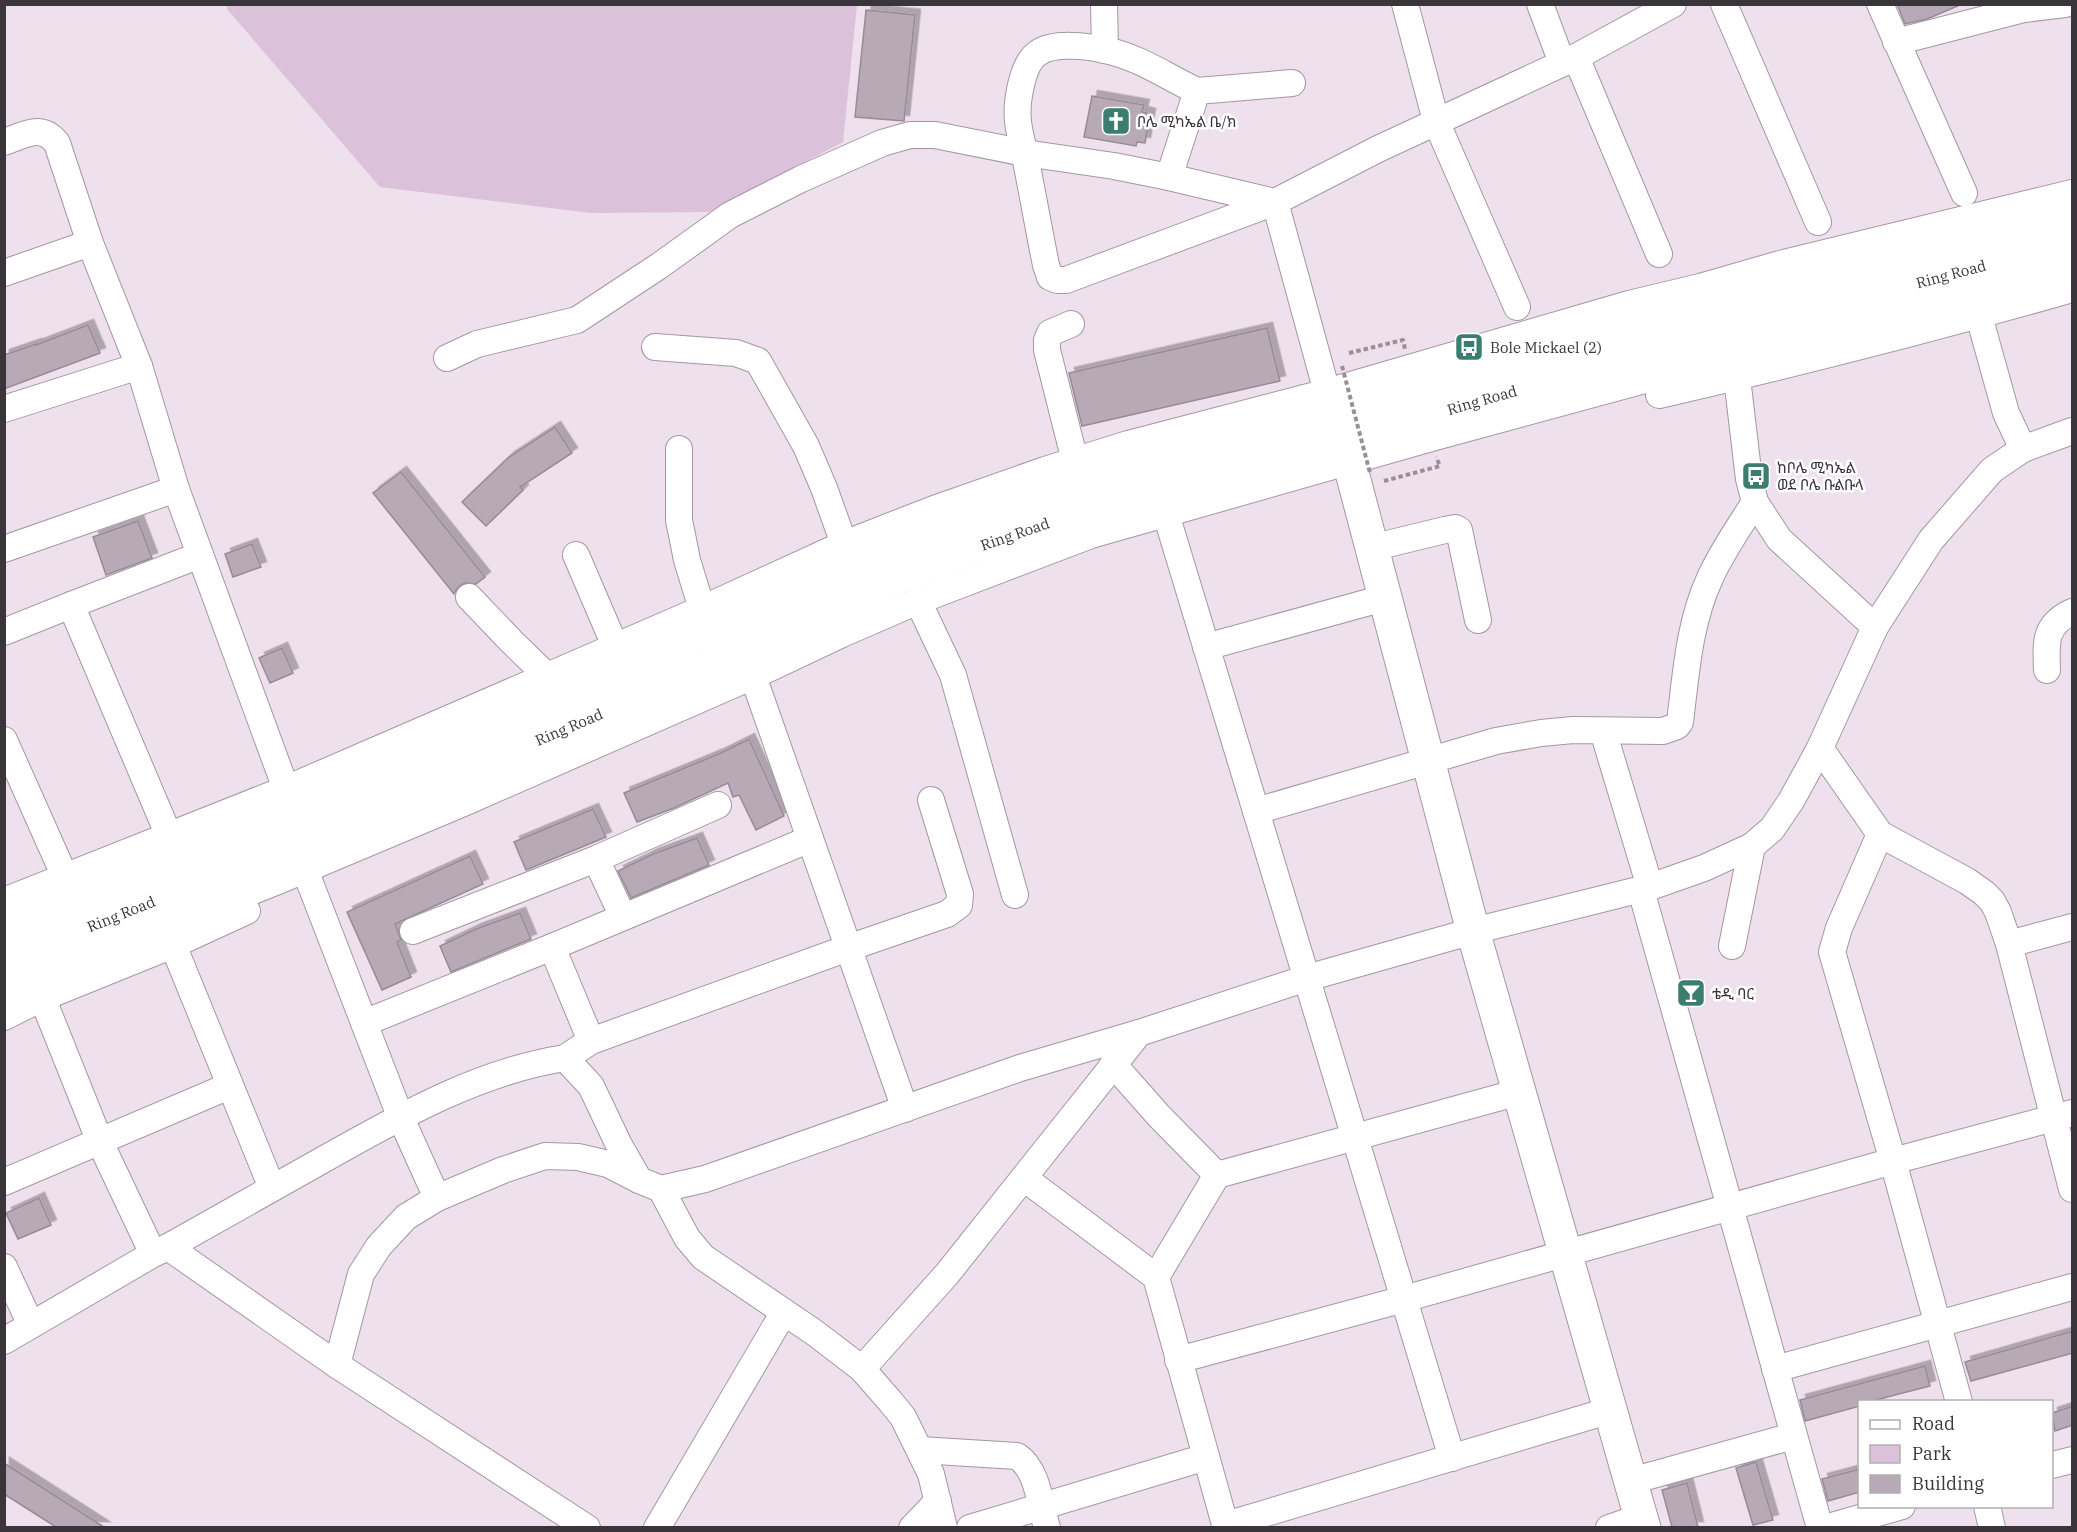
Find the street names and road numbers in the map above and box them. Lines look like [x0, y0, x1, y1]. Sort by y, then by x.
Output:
street label: Ring Road [1914, 256, 1988, 292]
street label: Ring Road [1445, 381, 1519, 419]
street label: Ring Road [978, 513, 1052, 555]
street label: Ring Road [532, 704, 606, 750]
street label: Ring Road [84, 892, 158, 936]

